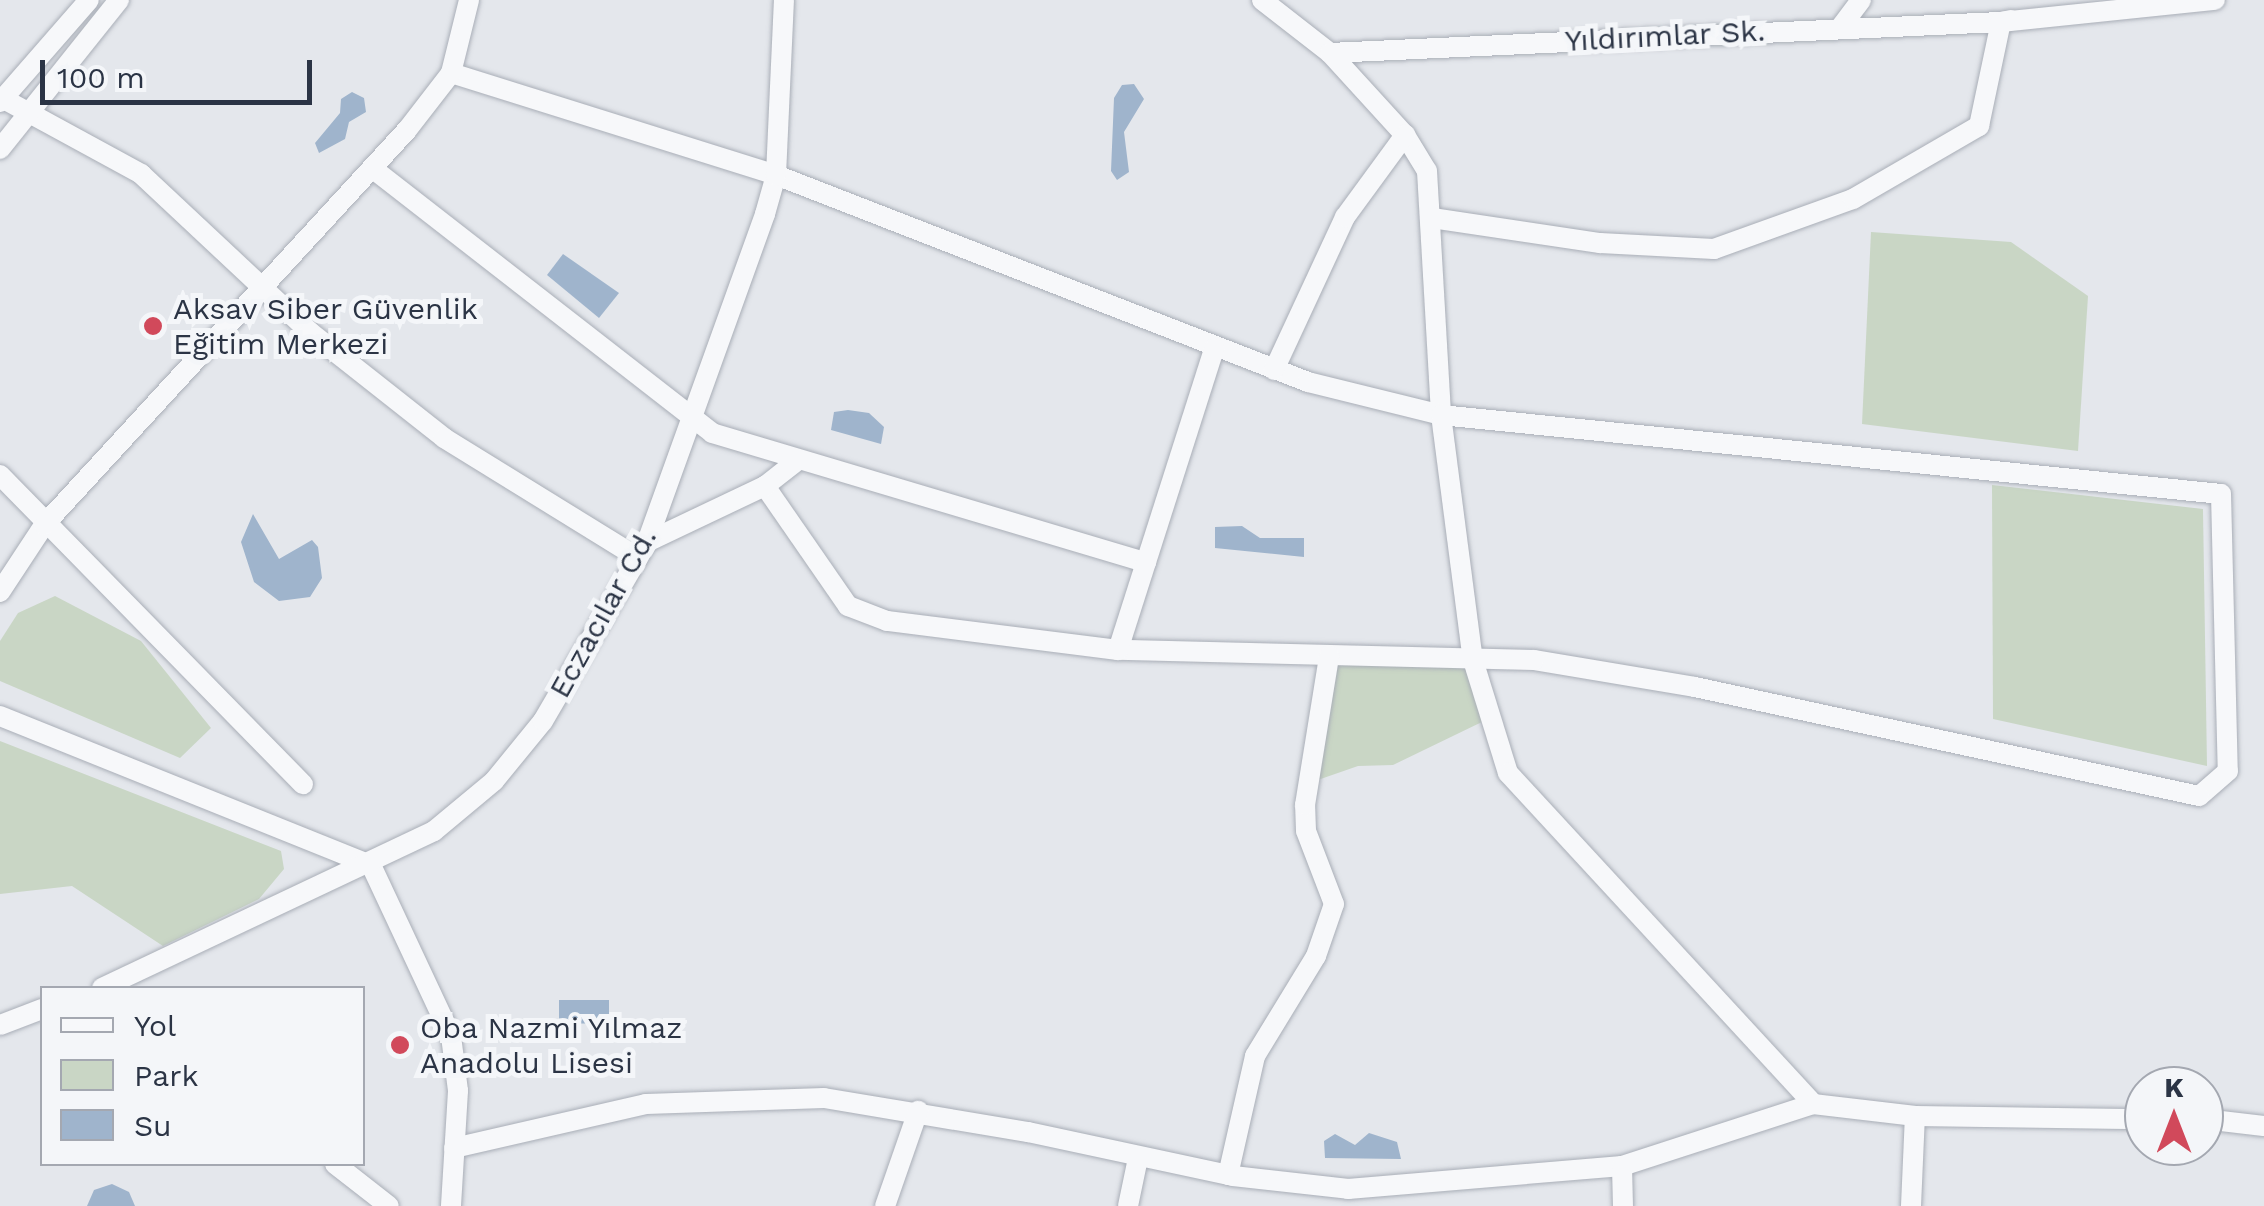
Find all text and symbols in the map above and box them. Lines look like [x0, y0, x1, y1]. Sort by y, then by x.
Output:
street label: Yıldırımlar Sk. [1564, 13, 1766, 59]
scale bar [45, 40, 318, 102]
text: 100 m [57, 60, 145, 95]
place label: Aksav Siber Güvenlik Eğitim Merkezi [173, 291, 479, 362]
marker: Aksav Siber Güvenlik Eğitim Merkezi [142, 315, 164, 337]
street label: Eczacılar Cd. [541, 522, 665, 704]
legend [40, 986, 365, 1166]
text: Yol [134, 1008, 176, 1043]
place label: Oba Nazmi Yılmaz Anadolu Lisesi [420, 1010, 684, 1080]
marker: Oba Nazmi Yılmaz Anadolu Lisesi [389, 1034, 411, 1056]
text: Park [134, 1058, 199, 1093]
north arrow [2124, 1066, 2224, 1166]
text: K [2164, 1071, 2184, 1104]
text: Su [134, 1108, 172, 1143]

